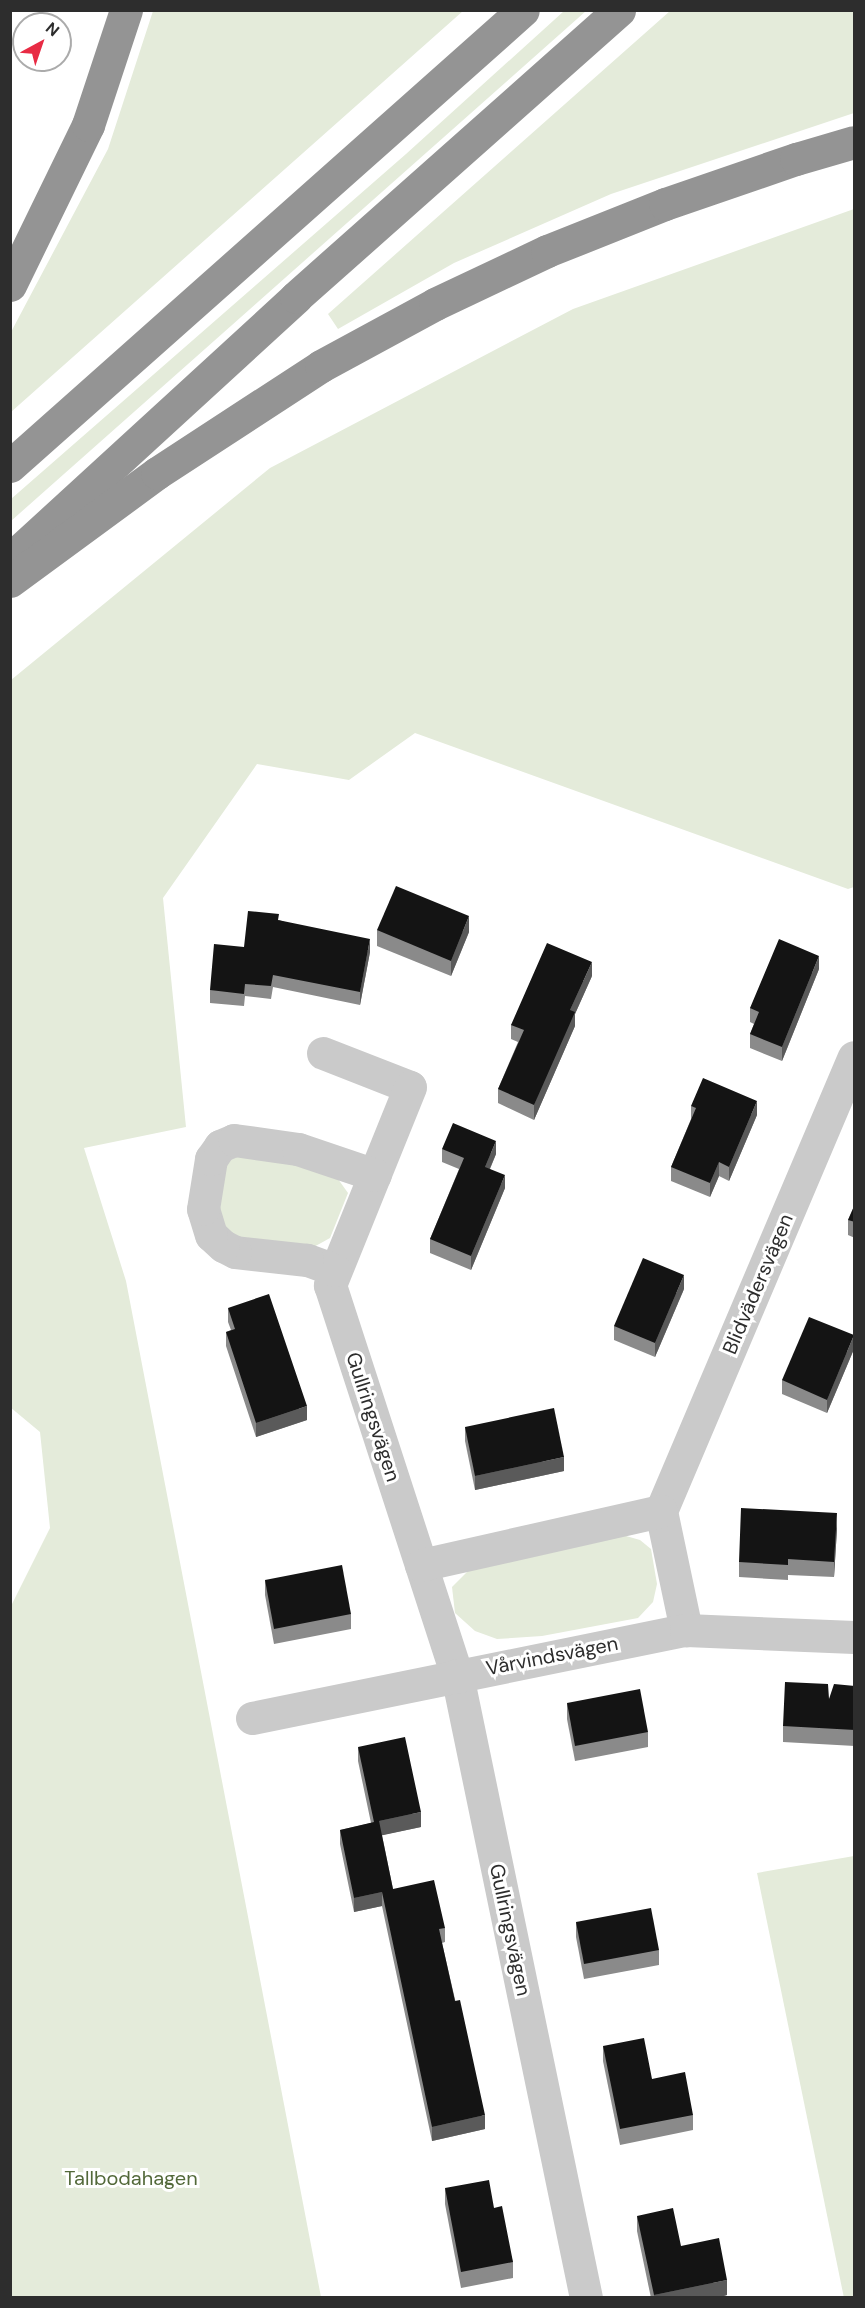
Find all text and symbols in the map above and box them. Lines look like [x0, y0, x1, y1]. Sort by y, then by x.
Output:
north arrow [12, 12, 72, 72]
text: N [41, 18, 64, 41]
street label: Blidvädersvägen [718, 1210, 798, 1358]
street label: Gullringsvägen [341, 1349, 405, 1485]
street label: Vårvindsvägen [484, 1631, 620, 1681]
street label: Gullringsvägen [484, 1862, 536, 1998]
park label: Tallbodahagen [64, 2166, 198, 2190]

